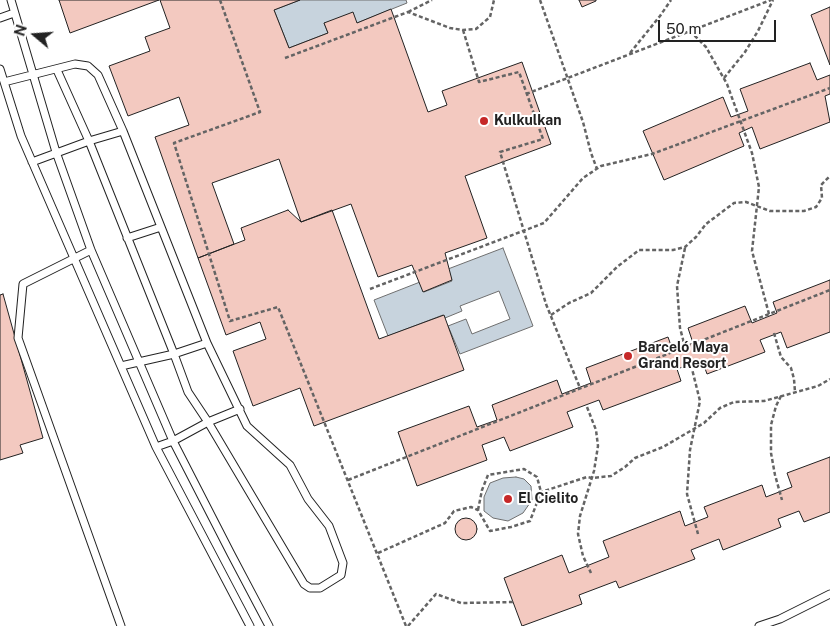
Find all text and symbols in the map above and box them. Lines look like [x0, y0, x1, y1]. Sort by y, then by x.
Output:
north arrow [10, 10, 60, 60]
scale bar [660, 10, 778, 42]
text: 50 m [666, 20, 701, 37]
text: N [11, 23, 30, 38]
place label: Kulkulkan [494, 113, 561, 129]
marker: Kulkulkan [478, 115, 490, 127]
place label: Barceló Maya Grand Resort [638, 340, 728, 372]
marker: Barceló Maya Grand Resort [622, 350, 634, 362]
place label: El Cielito [518, 491, 578, 507]
marker: El Cielito [502, 493, 514, 505]

